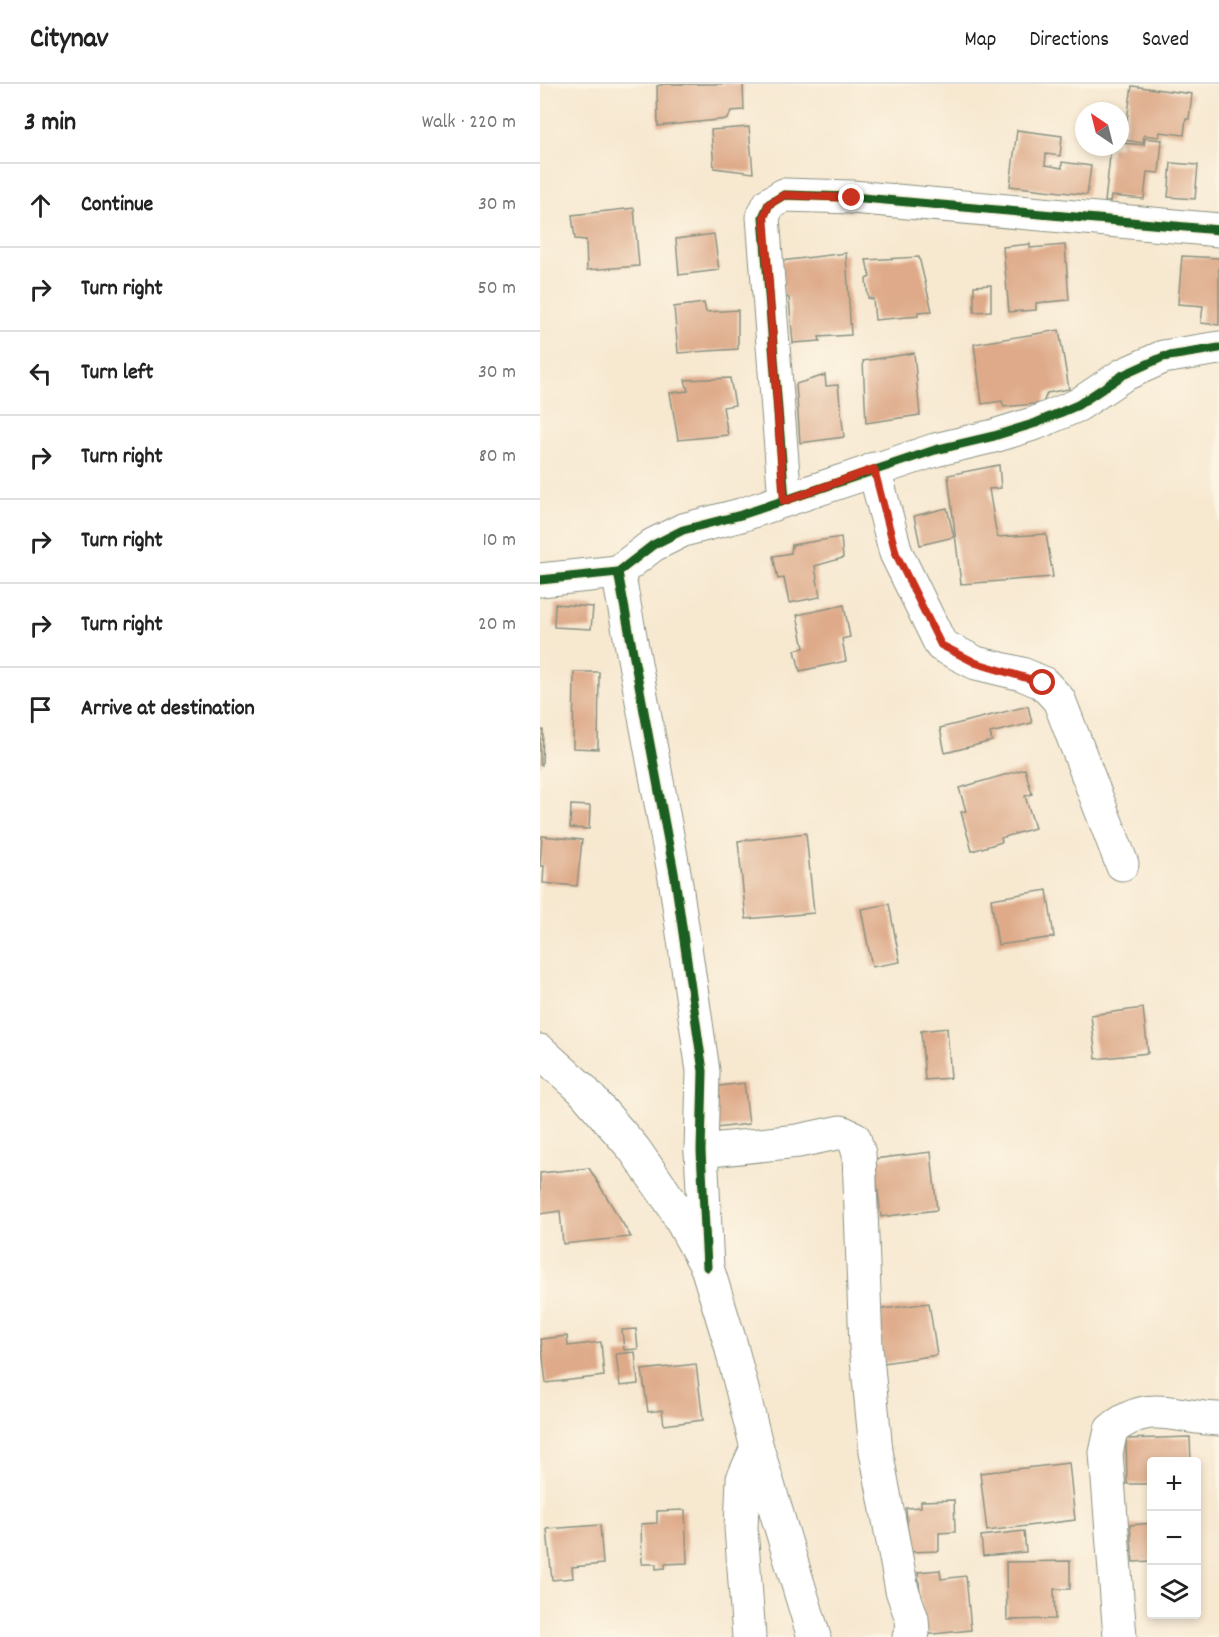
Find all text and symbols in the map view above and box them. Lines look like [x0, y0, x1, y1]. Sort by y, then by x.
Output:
text: Citynav [30, 21, 108, 61]
text: Map [965, 26, 996, 56]
text: Directions [1029, 26, 1109, 56]
text: Saved [1142, 26, 1189, 56]
north arrow [1075, 102, 1129, 156]
text: 3 min [24, 105, 76, 142]
text: Walk · 220 m [422, 109, 516, 137]
route end [838, 184, 864, 210]
icon: ahead [24, 189, 57, 222]
text: Continue [81, 190, 153, 221]
text: 30 m [478, 191, 516, 219]
icon: right [24, 273, 57, 306]
text: Turn right [81, 274, 163, 305]
text: 50 m [478, 275, 516, 303]
icon: left [24, 357, 57, 390]
text: Turn left [81, 358, 153, 389]
text: 30 m [478, 359, 516, 387]
icon: right [24, 441, 57, 474]
text: Turn right [81, 442, 163, 473]
text: 80 m [479, 443, 516, 471]
icon: right [24, 525, 57, 558]
text: Turn right [81, 526, 163, 557]
text: 10 m [482, 527, 516, 555]
icon: right [24, 609, 57, 642]
text: Turn right [81, 610, 163, 641]
text: 20 m [478, 611, 516, 639]
route start [1029, 669, 1055, 695]
icon: arrive [24, 693, 57, 726]
text: Arrive at destination [81, 694, 255, 725]
map controls [1147, 1457, 1201, 1619]
button: + [1147, 1457, 1201, 1511]
button: − [1147, 1511, 1201, 1565]
button: layers [1147, 1565, 1201, 1619]

